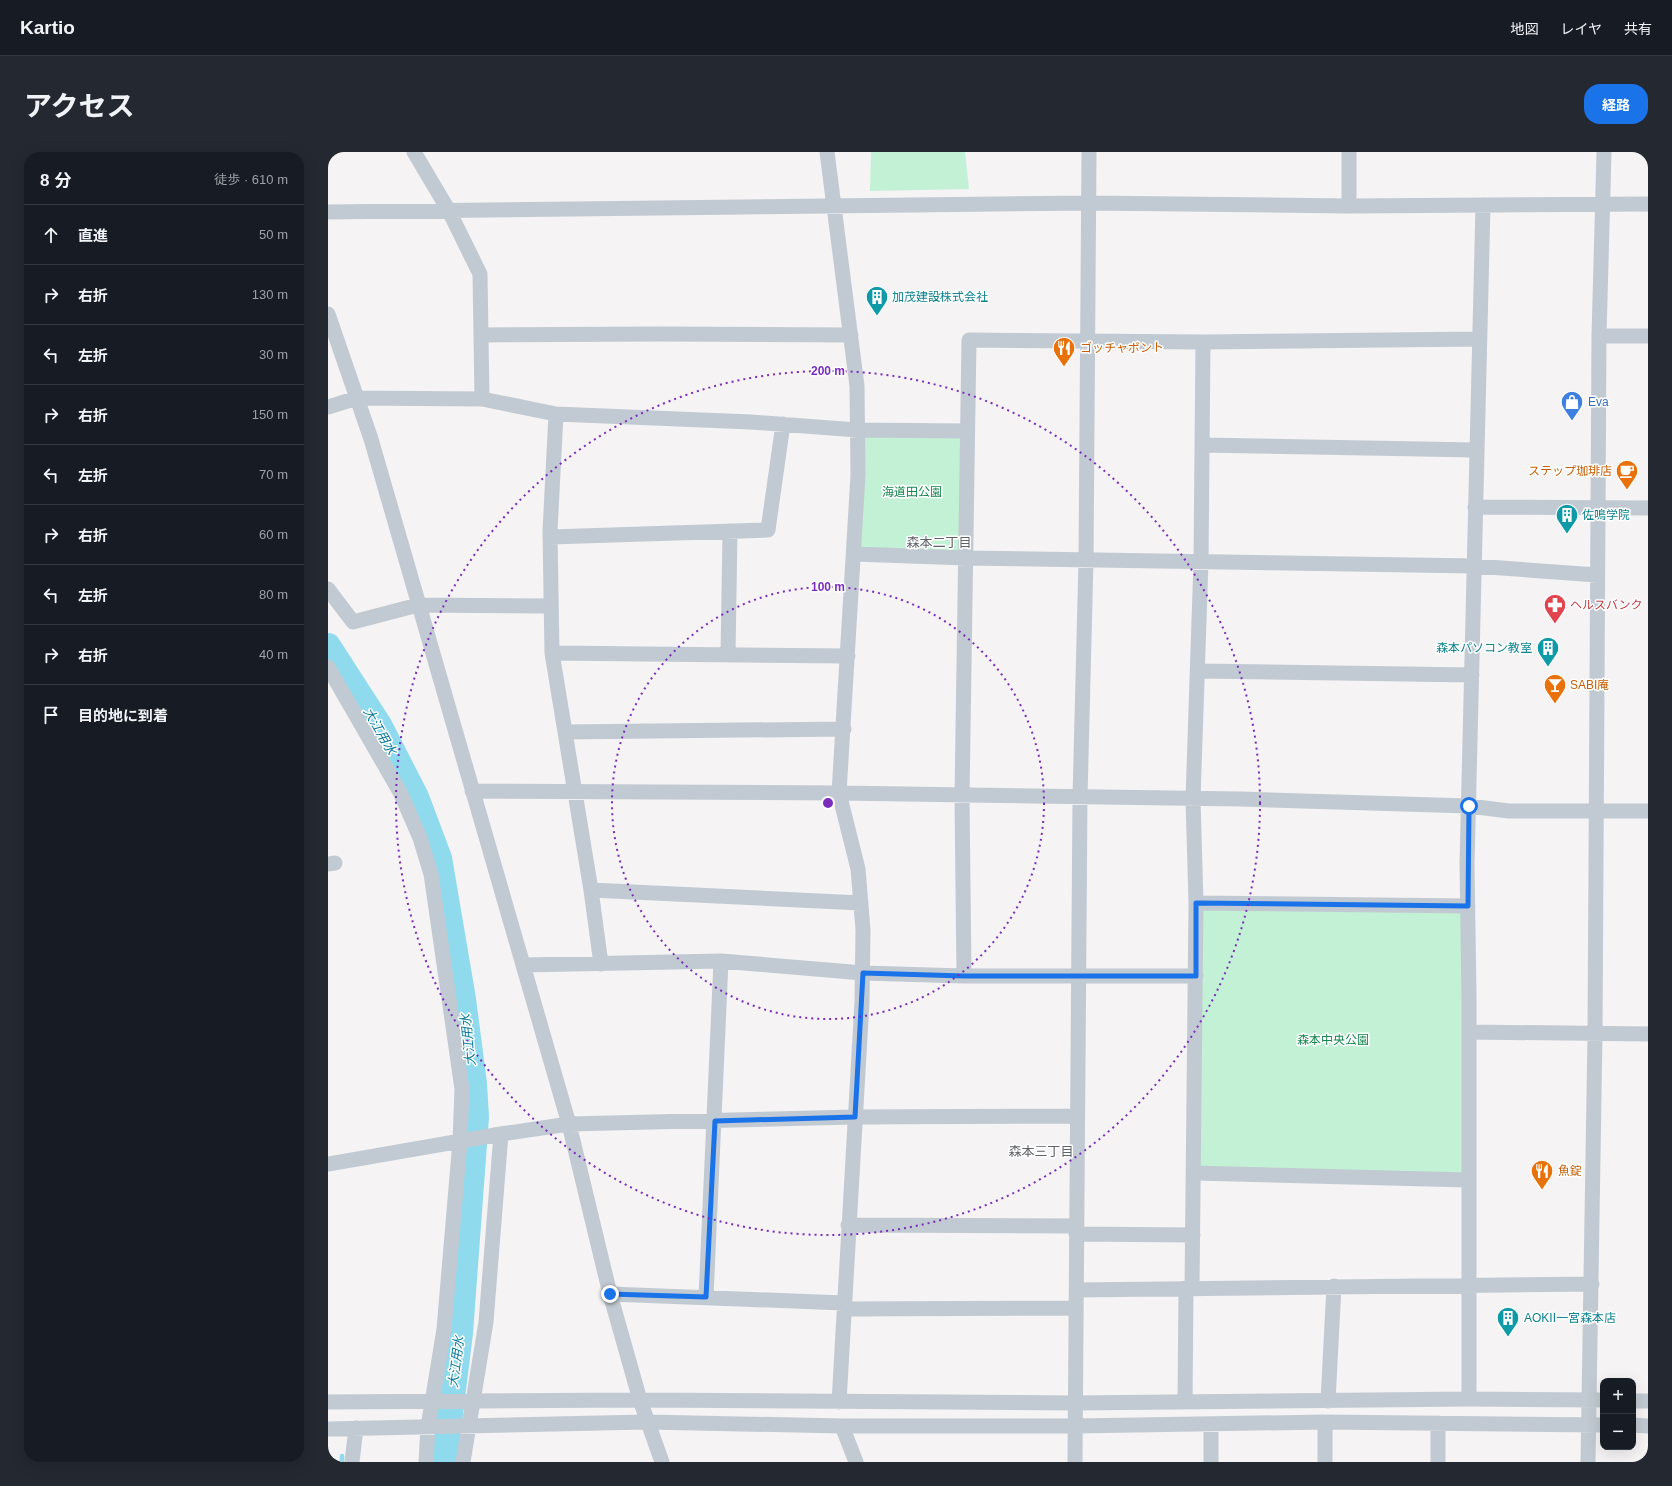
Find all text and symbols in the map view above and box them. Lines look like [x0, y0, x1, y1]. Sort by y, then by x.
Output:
text: Kartio [20, 17, 75, 38]
text: 地図 [1510, 21, 1538, 37]
text: レイヤ [1560, 21, 1602, 37]
text: 共有 [1624, 21, 1652, 37]
button: 経路 [1584, 84, 1648, 124]
text: アクセス [24, 91, 135, 122]
text: 8 分 [40, 171, 71, 190]
text: 徒歩 · 610 m [214, 172, 288, 187]
icon: ahead [40, 224, 62, 246]
text: 直進 [78, 227, 108, 244]
text: 50 m [259, 227, 288, 242]
icon: right [40, 284, 62, 306]
building icon: 加茂建設株式会社 [864, 284, 890, 317]
text: 右折 [78, 287, 108, 304]
text: 130 m [252, 287, 288, 302]
place label: 加茂建設株式会社 [892, 290, 988, 304]
restaurant icon: ゴッチャポント [1051, 335, 1077, 368]
place label: ゴッチャポント [1080, 341, 1164, 355]
icon: left [40, 344, 62, 366]
text: 左折 [78, 347, 108, 364]
text: 30 m [259, 347, 288, 362]
text: 200 m [811, 364, 845, 378]
shop icon: Eva [1559, 389, 1585, 422]
place label: Eva [1588, 395, 1609, 409]
icon: right [40, 404, 62, 426]
text: 右折 [78, 407, 108, 424]
text: 150 m [252, 407, 288, 422]
cafe icon: ステップ珈琲店 [1614, 458, 1640, 491]
icon: left [40, 464, 62, 486]
place label: ステップ珈琲店 [1528, 464, 1612, 478]
text: 左折 [78, 467, 108, 484]
text: 70 m [259, 467, 288, 482]
park label: 海道田公園 [882, 485, 942, 499]
building icon: 佐鳴学院 [1554, 502, 1580, 535]
place label: 佐鳴学院 [1582, 508, 1630, 522]
icon: right [40, 524, 62, 546]
text: 右折 [78, 527, 108, 544]
text: 60 m [259, 527, 288, 542]
district label: 森本二丁目 [906, 535, 972, 550]
text: 100 m [811, 580, 845, 594]
icon: left [40, 584, 62, 606]
text: 左折 [78, 587, 108, 604]
text: 80 m [259, 587, 288, 602]
pharmacy icon: ヘルスバンク [1542, 592, 1568, 625]
place label: ヘルスバンク [1570, 598, 1643, 612]
building icon: 森本パソコン教室 [1535, 635, 1561, 668]
place label: 森本パソコン教室 [1436, 641, 1532, 655]
icon: right [40, 644, 62, 666]
text: 右折 [78, 647, 108, 664]
text: 40 m [259, 647, 288, 662]
bar icon: SABI庵 [1542, 672, 1568, 705]
place label: SABI庵 [1570, 678, 1609, 692]
icon: arrive [40, 704, 62, 726]
water label: 大江用水 [361, 705, 400, 759]
text: 目的地に到着 [78, 707, 168, 724]
centre of rings [821, 796, 835, 810]
route start [1460, 797, 1478, 815]
water label: 大江用水 [458, 1011, 478, 1067]
park label: 森本中央公園 [1297, 1033, 1369, 1047]
district label: 森本三丁目 [1008, 1144, 1074, 1159]
restaurant icon: 魚錠 [1529, 1158, 1555, 1191]
place label: 魚錠 [1558, 1164, 1582, 1178]
route end [601, 1285, 619, 1303]
building icon: AOKII一宮森本店 [1495, 1305, 1521, 1338]
place label: AOKII一宮森本店 [1524, 1311, 1616, 1325]
water label: 大江用水 [445, 1333, 467, 1389]
map controls [1600, 1378, 1636, 1450]
button: + [1600, 1378, 1636, 1414]
button: − [1600, 1414, 1636, 1450]

